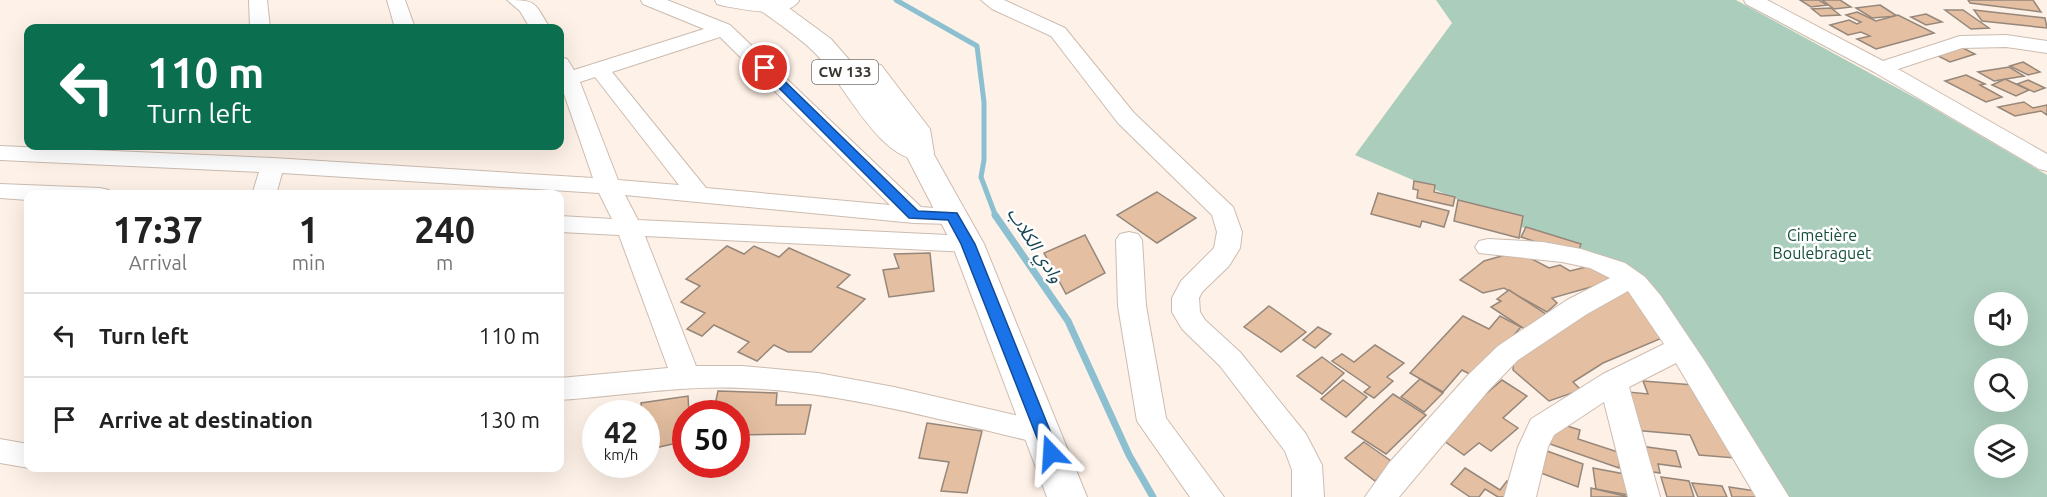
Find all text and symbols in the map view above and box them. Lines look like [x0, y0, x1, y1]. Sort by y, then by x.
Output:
pin [739, 42, 790, 93]
icon: left [48, 48, 126, 126]
text: 110 m [147, 49, 264, 96]
icon: arrive [748, 51, 781, 84]
road number: CW 133 [812, 60, 878, 84]
text: Turn left [147, 98, 251, 128]
water label: وادي الكلاب [1000, 203, 1068, 289]
text: 17:37 [113, 209, 203, 250]
text: 1 [298, 209, 319, 250]
text: 240 [414, 209, 475, 250]
park label: Cimetière Boulebraguet [1773, 226, 1872, 262]
text: Arrival [129, 251, 187, 274]
text: min [292, 251, 325, 274]
text: m [436, 251, 453, 274]
map controls [1974, 292, 2028, 478]
button: sound [1974, 292, 2028, 346]
icon: left [48, 319, 81, 352]
text: Turn left [99, 323, 189, 348]
text: 110 m [479, 323, 540, 348]
button: search [1974, 358, 2028, 412]
speed limit sign: 50 [672, 400, 750, 478]
icon: arrive [48, 403, 81, 436]
text: Arrive at destination [99, 407, 313, 432]
text: 130 m [479, 407, 540, 432]
text: 42 [604, 415, 638, 449]
position arrow [1019, 421, 1083, 485]
button: layers [1974, 424, 2028, 478]
text: km/h [604, 446, 638, 463]

